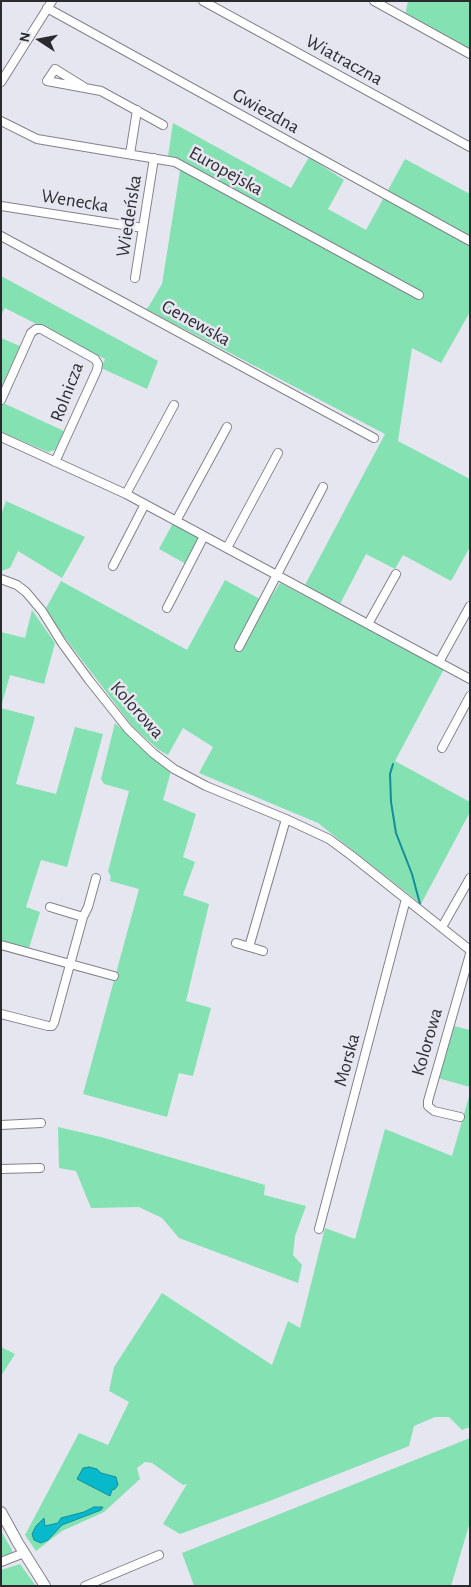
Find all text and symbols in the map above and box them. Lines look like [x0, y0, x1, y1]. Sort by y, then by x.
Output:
north arrow [15, 15, 65, 65]
street label: Wiatraczna [301, 29, 387, 91]
text: N [17, 31, 33, 43]
street label: Gwiezdna [228, 83, 304, 139]
street label: Europejska [185, 141, 267, 201]
street label: Wiedeńska [111, 173, 147, 259]
street label: Wenecka [40, 184, 110, 218]
street label: Genewska [158, 295, 234, 351]
street label: Rolnicza [45, 359, 89, 425]
street label: Kolorowa [105, 677, 169, 743]
street label: Kolorowa [406, 1005, 448, 1079]
street label: Morska [329, 1031, 365, 1089]

